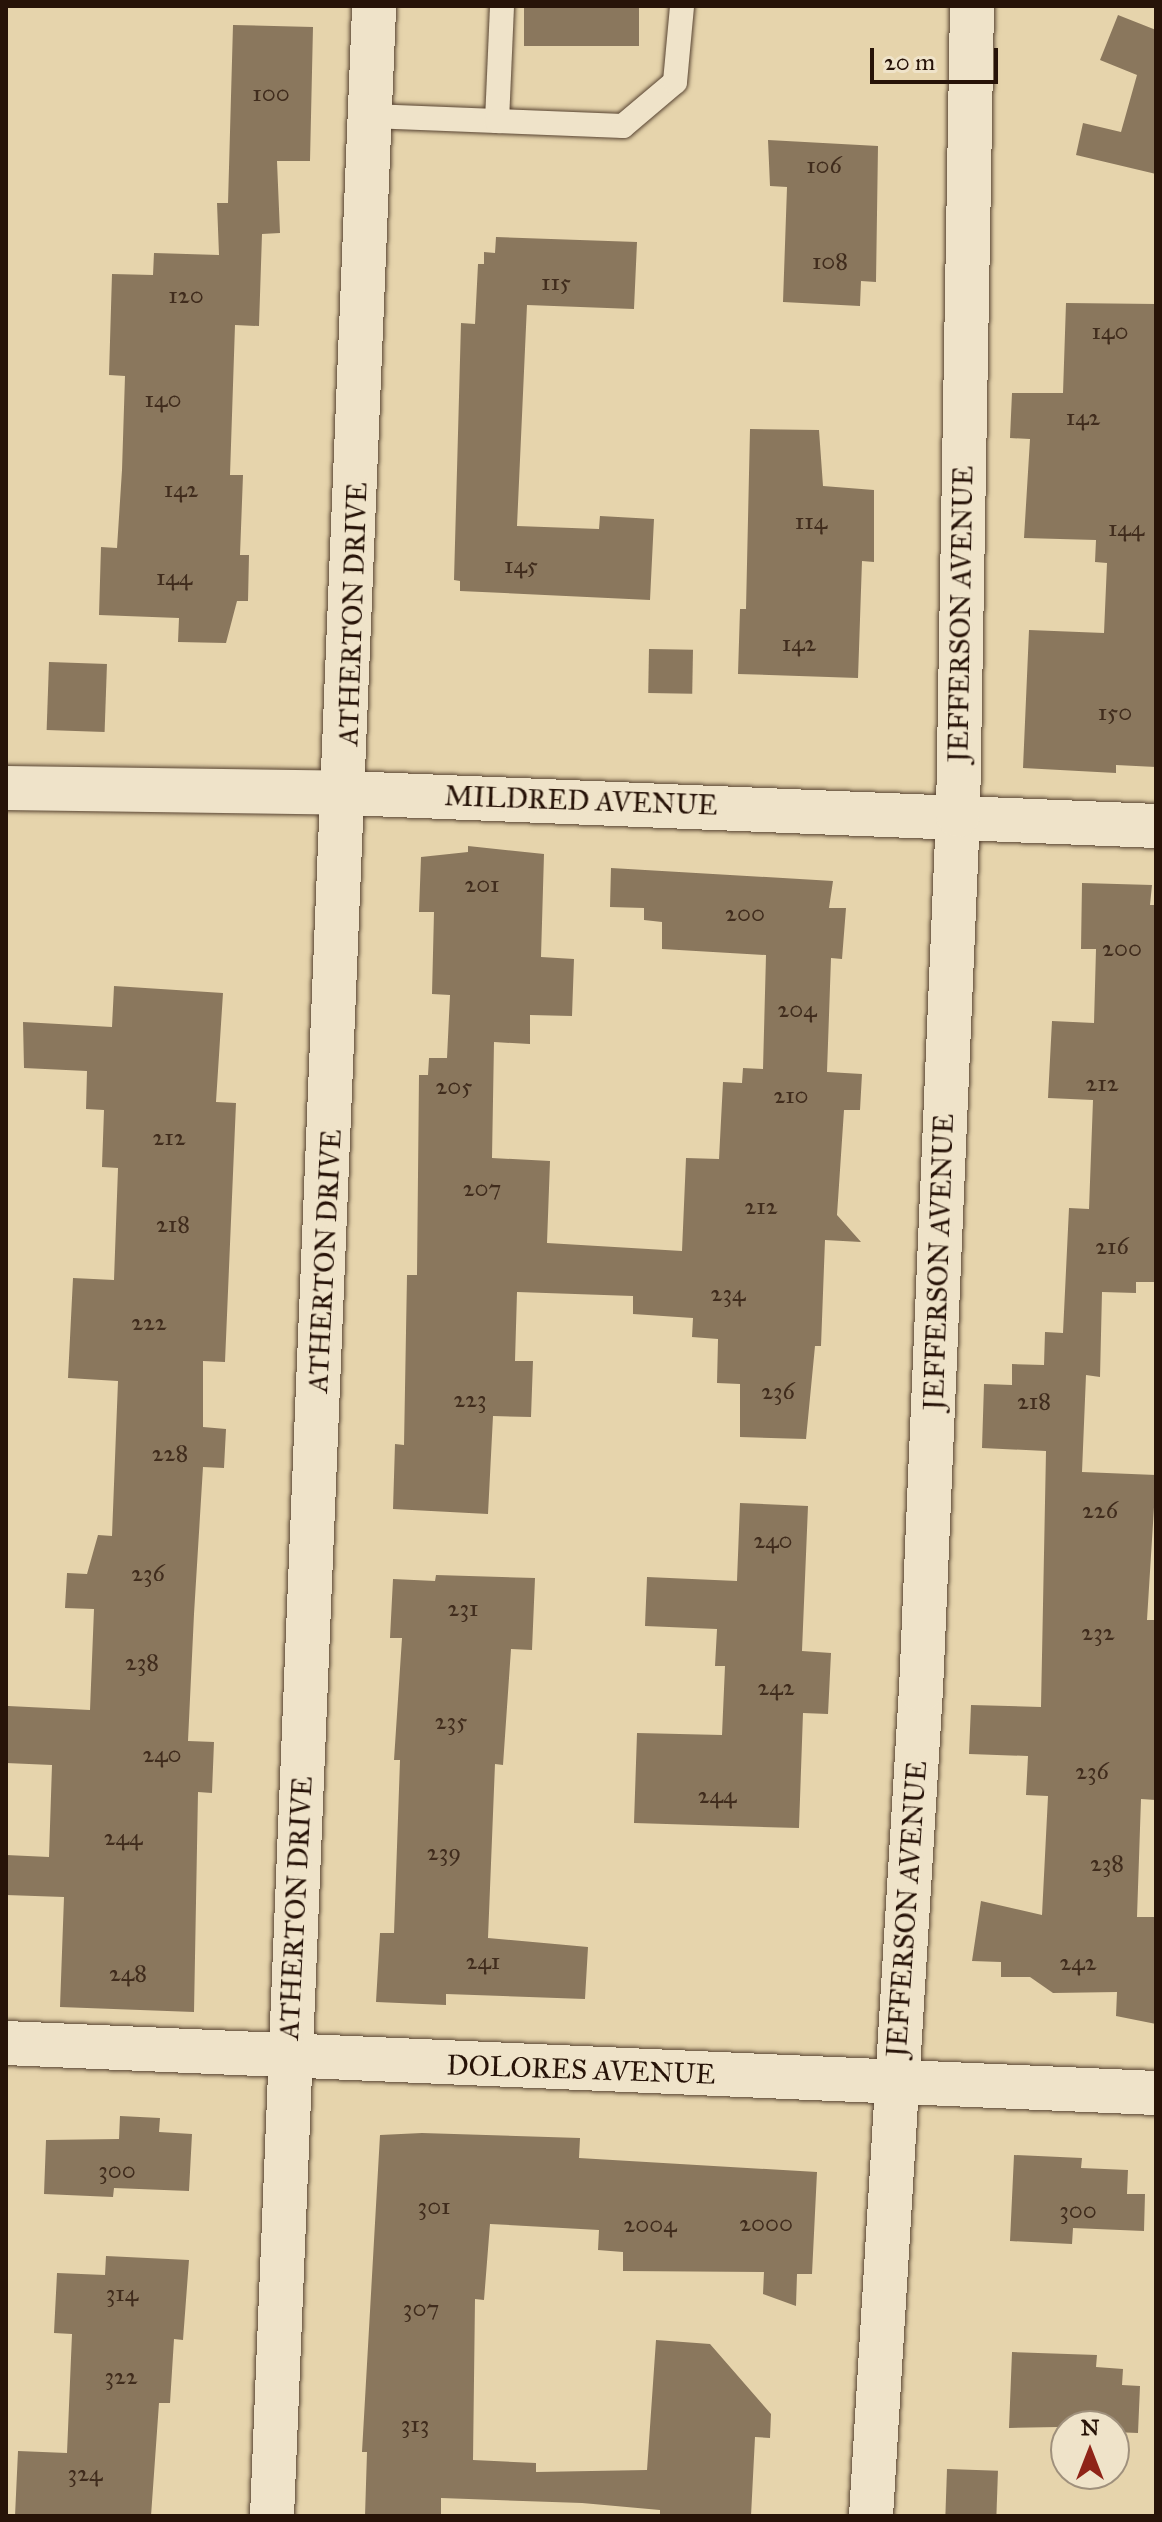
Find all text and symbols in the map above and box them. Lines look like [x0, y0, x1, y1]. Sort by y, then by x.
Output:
scale bar [874, 32, 1002, 82]
text: 20 m [884, 47, 935, 77]
house number: 100 [252, 80, 290, 108]
house number: 106 [806, 152, 842, 180]
house number: 108 [812, 248, 848, 276]
house number: 115 [541, 269, 571, 297]
house number: 120 [168, 282, 204, 310]
house number: 140 [1092, 318, 1128, 346]
house number: 140 [145, 386, 181, 414]
house number: 142 [1066, 404, 1100, 432]
street label: JEFFERSON AVENUE [942, 465, 980, 763]
house number: 142 [164, 476, 198, 504]
street label: ATHERTON DRIVE [332, 482, 374, 746]
house number: 114 [795, 508, 827, 536]
house number: 144 [1108, 515, 1144, 543]
house number: 145 [504, 552, 538, 580]
house number: 144 [156, 564, 192, 592]
house number: 142 [782, 630, 816, 658]
house number: 150 [1098, 699, 1132, 727]
street label: MILDRED AVENUE [444, 779, 718, 823]
house number: 201 [464, 871, 500, 899]
house number: 200 [725, 900, 765, 928]
house number: 200 [1102, 935, 1142, 963]
house number: 204 [777, 996, 817, 1024]
house number: 212 [1085, 1070, 1119, 1098]
house number: 205 [436, 1073, 472, 1101]
house number: 210 [773, 1082, 809, 1110]
street label: JEFFERSON AVENUE [917, 1113, 961, 1411]
house number: 212 [152, 1124, 186, 1152]
street label: ATHERTON DRIVE [301, 1128, 349, 1394]
house number: 207 [463, 1175, 501, 1203]
house number: 212 [744, 1193, 778, 1221]
house number: 218 [156, 1211, 190, 1239]
house number: 216 [1095, 1233, 1129, 1261]
house number: 234 [711, 1280, 745, 1308]
house number: 222 [131, 1309, 167, 1337]
house number: 236 [761, 1378, 795, 1406]
house number: 223 [453, 1386, 487, 1414]
house number: 218 [1017, 1388, 1051, 1416]
house number: 228 [152, 1440, 188, 1468]
house number: 226 [1082, 1497, 1118, 1525]
house number: 240 [753, 1527, 793, 1555]
house number: 236 [131, 1560, 165, 1588]
house number: 231 [448, 1595, 478, 1623]
house number: 232 [1081, 1619, 1115, 1647]
house number: 238 [125, 1649, 159, 1677]
house number: 242 [757, 1674, 795, 1702]
house number: 235 [435, 1708, 467, 1736]
house number: 240 [142, 1741, 182, 1769]
house number: 236 [1075, 1758, 1109, 1786]
street label: JEFFERSON AVENUE [880, 1760, 934, 2058]
street label: ATHERTON DRIVE [272, 1775, 320, 2041]
house number: 244 [698, 1782, 736, 1810]
house number: 244 [104, 1824, 142, 1852]
house number: 239 [427, 1839, 461, 1867]
house number: 238 [1090, 1850, 1124, 1878]
house number: 241 [466, 1948, 500, 1976]
house number: 242 [1059, 1949, 1097, 1977]
house number: 248 [109, 1960, 147, 1988]
street label: DOLORES AVENUE [446, 2049, 716, 2091]
house number: 300 [98, 2157, 136, 2185]
house number: 301 [418, 2193, 450, 2221]
house number: 300 [1059, 2197, 1097, 2225]
house number: 2000 [739, 2210, 793, 2238]
house number: 2004 [623, 2211, 677, 2239]
house number: 314 [106, 2280, 138, 2308]
house number: 307 [403, 2295, 439, 2323]
house number: 322 [104, 2363, 138, 2391]
north arrow [1050, 2410, 1130, 2490]
house number: 313 [401, 2411, 429, 2439]
text: N [1081, 2414, 1099, 2441]
house number: 324 [68, 2460, 102, 2488]

